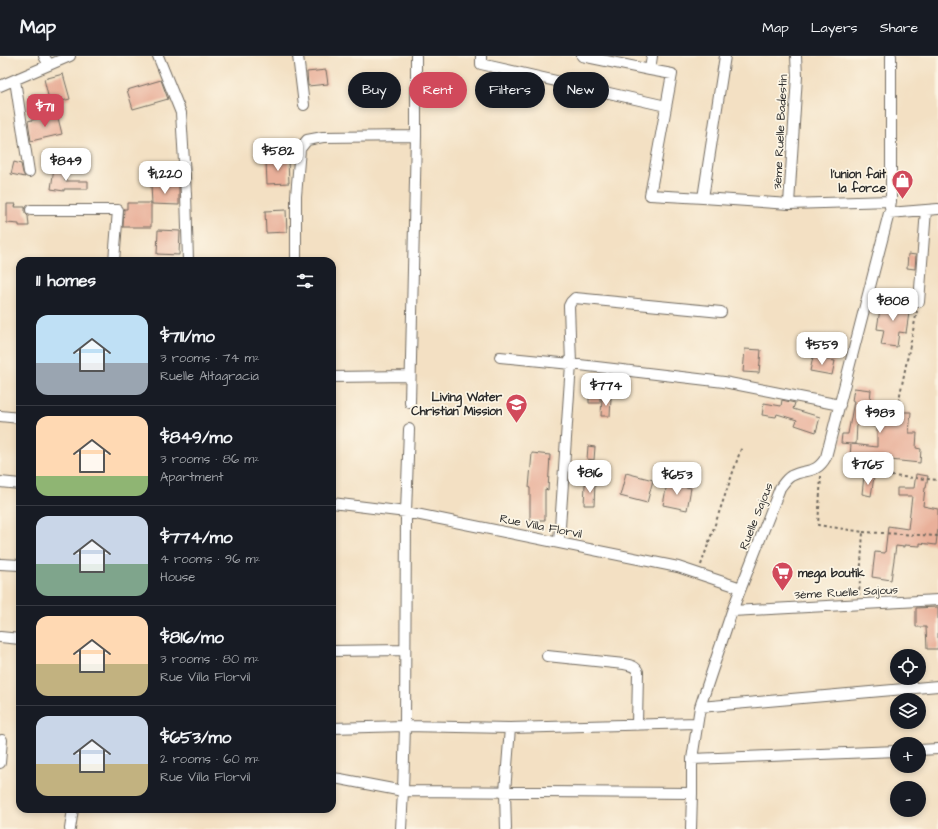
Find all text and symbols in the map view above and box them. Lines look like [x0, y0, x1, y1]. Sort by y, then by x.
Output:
text: Map [20, 14, 56, 41]
text: Map [762, 18, 789, 38]
text: Layers [811, 18, 858, 38]
text: Share [880, 18, 918, 38]
chip: Buy [348, 72, 401, 108]
chip: Rent [409, 72, 467, 108]
chip: Filters [475, 72, 545, 108]
chip: New [553, 72, 609, 108]
street label: 3ème Ruelle Badestin [769, 74, 792, 190]
pin: $711 [21, 94, 69, 128]
text: $711 [36, 98, 54, 116]
pin: $582 [254, 138, 302, 172]
text: $582 [262, 142, 294, 160]
pin: $849 [42, 148, 90, 182]
text: $849 [50, 152, 82, 170]
pin: $1,220 [132, 161, 198, 195]
text: $1,220 [148, 165, 182, 183]
place label: l'union fait la force [831, 166, 886, 197]
shop icon: l'union fait la force [889, 168, 915, 201]
text: 11 homes [36, 269, 96, 293]
icon: filters [294, 270, 316, 292]
pin: $808 [869, 288, 917, 322]
text: $808 [877, 292, 909, 310]
text: $711/mo [160, 325, 215, 349]
icon: home [68, 331, 116, 379]
pin: $559 [798, 332, 846, 366]
text: $559 [805, 336, 839, 354]
text: 3 rooms · 74 m² [160, 349, 260, 367]
text: Ruelle Altagracia [160, 367, 259, 385]
pin: $774 [582, 373, 630, 407]
text: $774 [590, 377, 622, 395]
place label: Living Water Christian Mission [411, 389, 502, 420]
school or university icon: Living Water Christian Mission [504, 391, 530, 424]
pin: $983 [856, 400, 904, 434]
text: $983 [865, 404, 895, 422]
text: $849/mo [160, 426, 232, 450]
icon: home [68, 432, 116, 480]
text: 3 rooms · 86 m² [160, 450, 259, 468]
pin: $765 [844, 452, 892, 486]
text: $765 [852, 456, 884, 474]
pin: $816 [566, 460, 614, 494]
pin: $653 [653, 462, 701, 496]
text: $816 [577, 464, 603, 482]
text: $653 [661, 466, 693, 484]
text: Apartment [160, 468, 224, 486]
street label: Ruelle Sajous [735, 480, 778, 552]
street label: Rue Villa Florvil [498, 510, 584, 543]
text: $774/mo [160, 526, 232, 550]
icon: home [68, 532, 116, 580]
text: 4 rooms · 96 m² [160, 550, 260, 568]
supermarket icon: mega boutik [769, 560, 795, 593]
place label: mega boutik [798, 565, 865, 584]
text: House [160, 568, 195, 586]
street label: 3ème Ruelle Sajous [794, 581, 899, 604]
text: $816/mo [160, 626, 224, 650]
icon: home [68, 632, 116, 680]
map controls [890, 649, 926, 817]
button: locate [890, 649, 926, 685]
text: 3 rooms · 80 m² [160, 650, 259, 668]
text: Rue Villa Florvil [160, 668, 250, 686]
button: layers [890, 693, 926, 729]
text: $653/mo [160, 726, 231, 750]
icon: home [68, 732, 116, 780]
button: + [890, 737, 926, 773]
text: 2 rooms · 60 m² [160, 750, 260, 768]
text: Rue Villa Florvil [160, 768, 250, 786]
button: − [890, 781, 926, 817]

